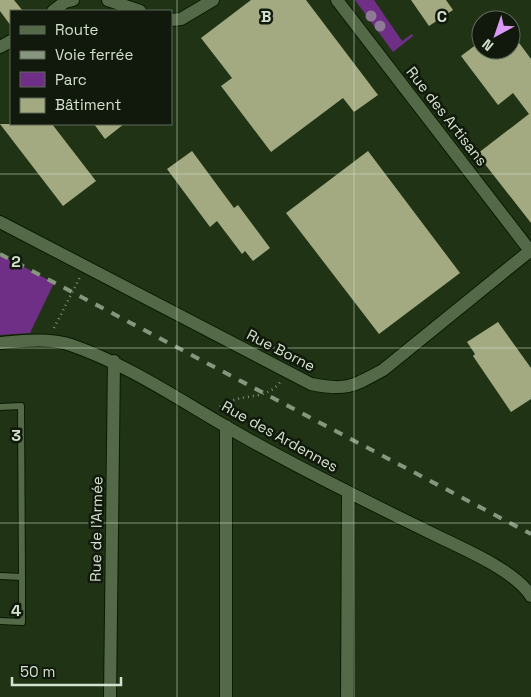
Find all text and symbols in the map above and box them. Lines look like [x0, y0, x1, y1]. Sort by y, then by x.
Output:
text: B [261, 6, 271, 27]
text: C [437, 6, 447, 27]
legend [10, 10, 172, 125]
north arrow [471, 10, 521, 60]
text: Route [55, 20, 99, 39]
text: N [478, 35, 497, 55]
text: Voie ferrée [55, 45, 133, 64]
street label: Rue des Artisans [402, 63, 492, 169]
text: Parc [55, 70, 87, 89]
text: Bâtiment [55, 95, 121, 114]
text: 2 [11, 251, 21, 272]
street label: Rue Borne [244, 325, 319, 375]
street label: Rue des Ardennes [219, 396, 342, 476]
text: 3 [11, 425, 21, 446]
street label: Rue de l'Armée [86, 476, 106, 582]
text: 4 [11, 600, 21, 621]
scale bar [12, 654, 121, 686]
text: 50 m [20, 662, 55, 681]

